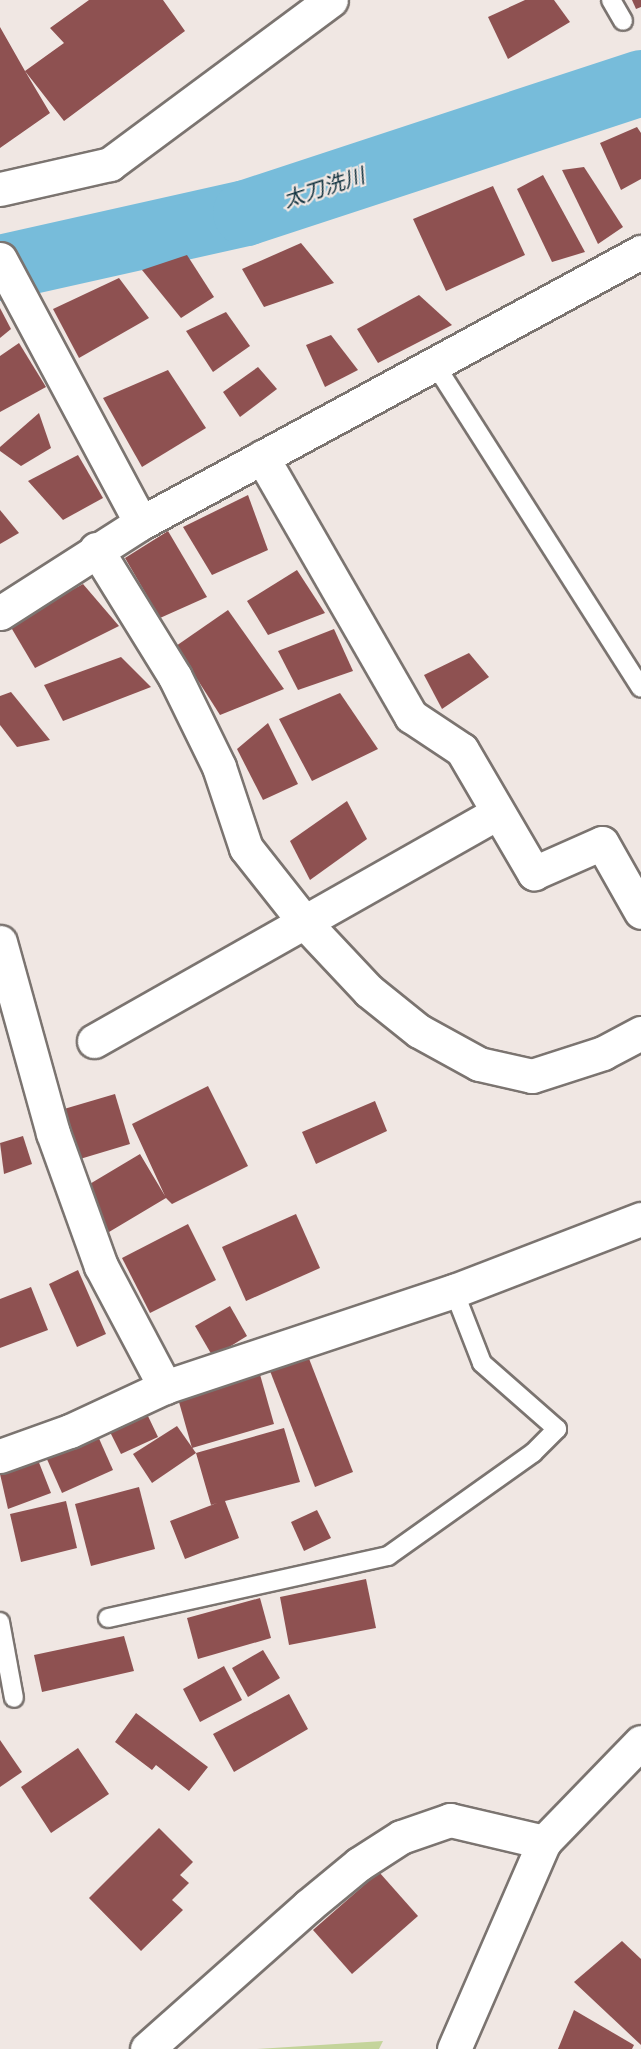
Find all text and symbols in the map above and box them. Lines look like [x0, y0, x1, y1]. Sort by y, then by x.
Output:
water label: 太刀洗川 [280, 163, 368, 213]

